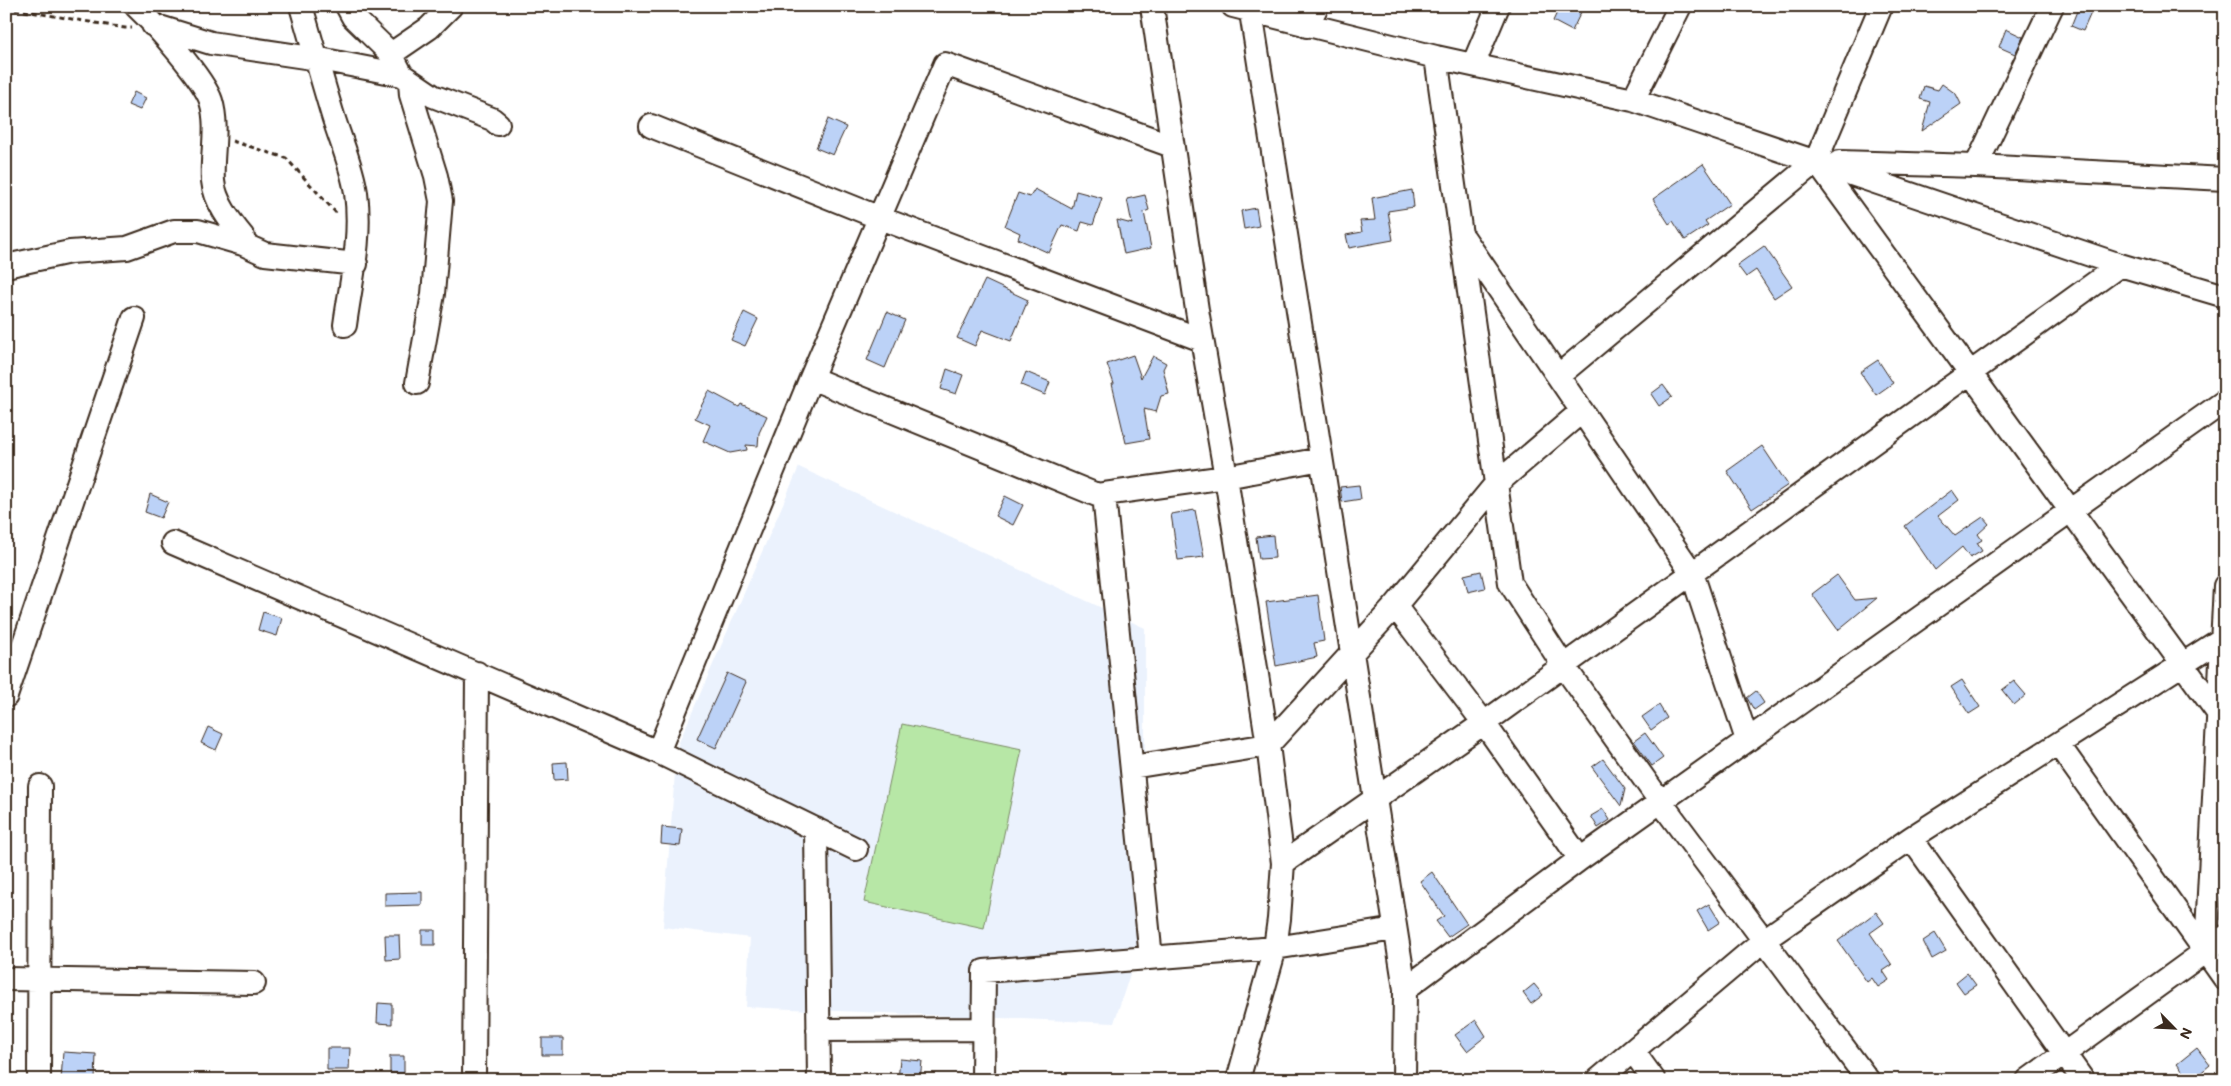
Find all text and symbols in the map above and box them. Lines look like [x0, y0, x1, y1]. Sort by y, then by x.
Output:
north arrow [2148, 1004, 2198, 1054]
text: N [2175, 1025, 2197, 1042]

